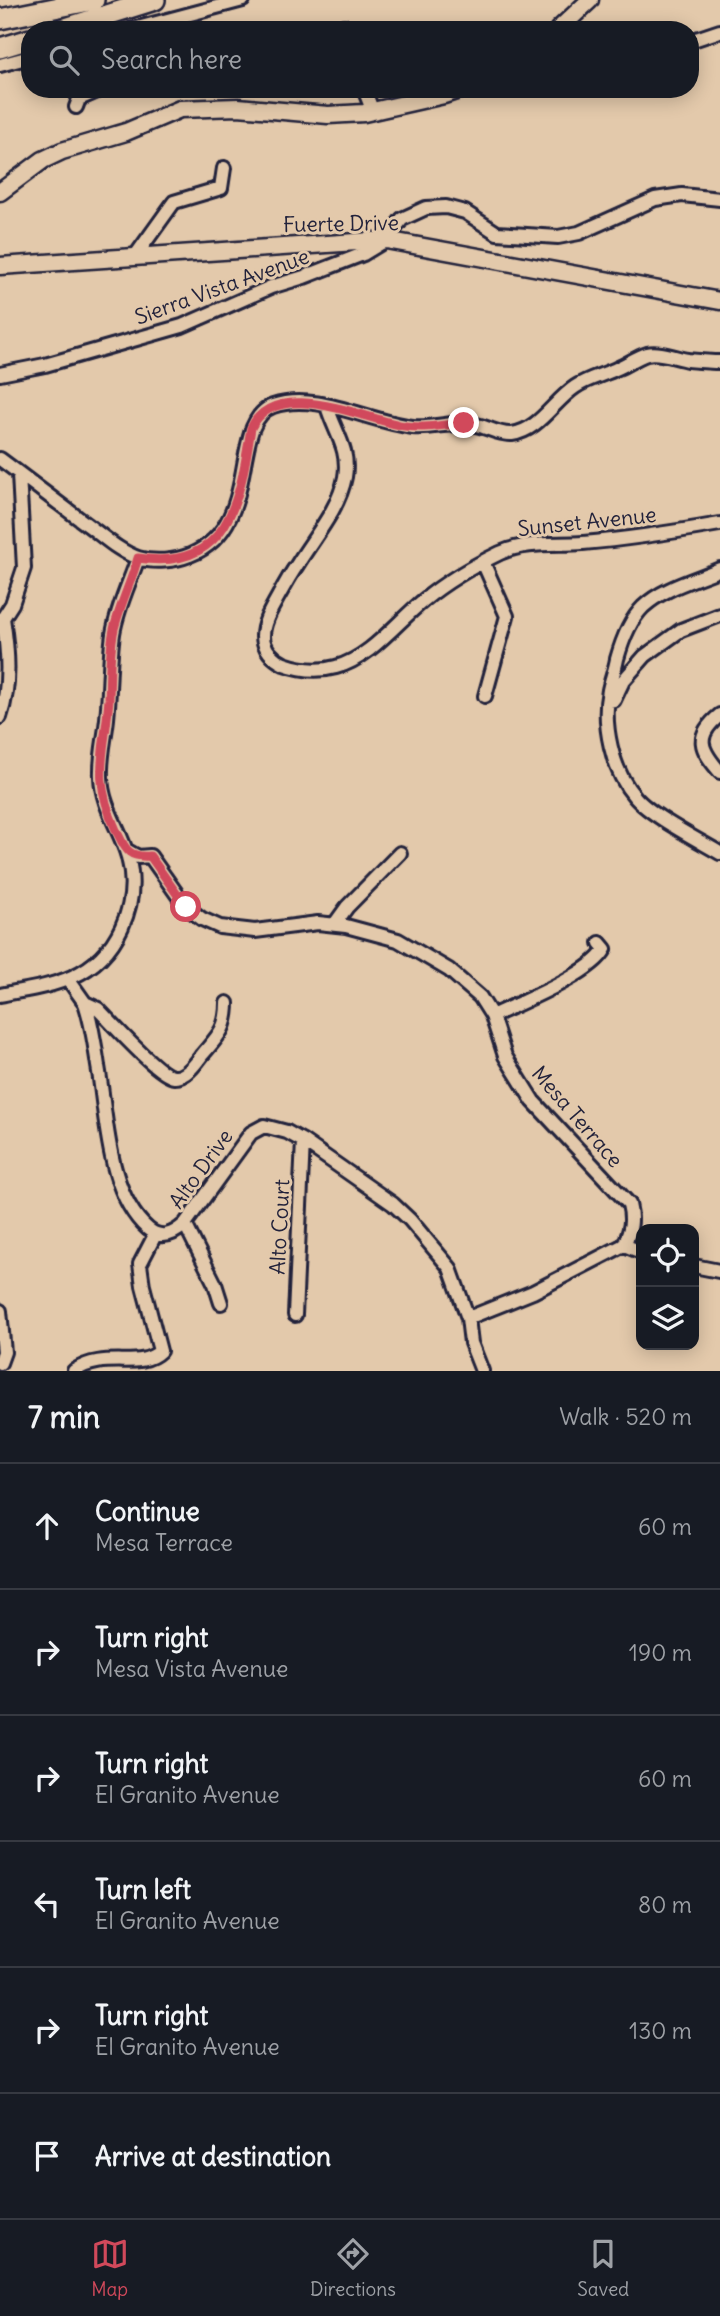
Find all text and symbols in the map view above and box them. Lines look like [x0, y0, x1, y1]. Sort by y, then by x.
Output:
search box [21, 21, 699, 98]
icon: search [45, 41, 83, 79]
text: Search here [101, 43, 242, 76]
street label: Fuerte Drive [283, 209, 399, 238]
street label: Sierra Vista Avenue [131, 242, 313, 331]
route end [448, 407, 479, 438]
street label: Sunset Avenue [516, 501, 658, 542]
route start [170, 891, 201, 922]
street label: Mesa Terrace [526, 1060, 629, 1173]
street label: Alto Drive [163, 1124, 238, 1214]
street label: Alto Court [264, 1179, 295, 1275]
map controls [636, 1224, 699, 1350]
button: locate [636, 1224, 699, 1287]
button: layers [636, 1287, 699, 1350]
text: 7 min [28, 1398, 100, 1436]
text: Walk · 520 m [559, 1402, 692, 1431]
text: Continue [95, 1495, 200, 1528]
icon: ahead [28, 1507, 66, 1545]
text: 60 m [638, 1512, 692, 1541]
text: Mesa Terrace [95, 1528, 233, 1557]
text: Turn right [95, 1621, 208, 1654]
icon: right [28, 1633, 66, 1671]
text: 190 m [629, 1638, 692, 1667]
text: Mesa Vista Avenue [95, 1654, 288, 1683]
text: Turn right [95, 1747, 208, 1780]
icon: right [28, 1759, 66, 1797]
text: 60 m [638, 1764, 692, 1793]
text: El Granito Avenue [95, 1780, 280, 1809]
text: Turn left [95, 1873, 191, 1906]
icon: left [28, 1885, 66, 1923]
text: 80 m [638, 1890, 692, 1919]
text: El Granito Avenue [95, 1906, 280, 1935]
text: Turn right [95, 1999, 208, 2032]
icon: right [28, 2011, 66, 2049]
text: 130 m [629, 2016, 692, 2045]
text: El Granito Avenue [95, 2032, 280, 2061]
icon: arrive [28, 2137, 66, 2175]
text: Arrive at destination [95, 2140, 331, 2173]
tab: Map [91, 2235, 129, 2301]
tab: Directions [310, 2235, 396, 2301]
tab: Saved [577, 2235, 629, 2301]

